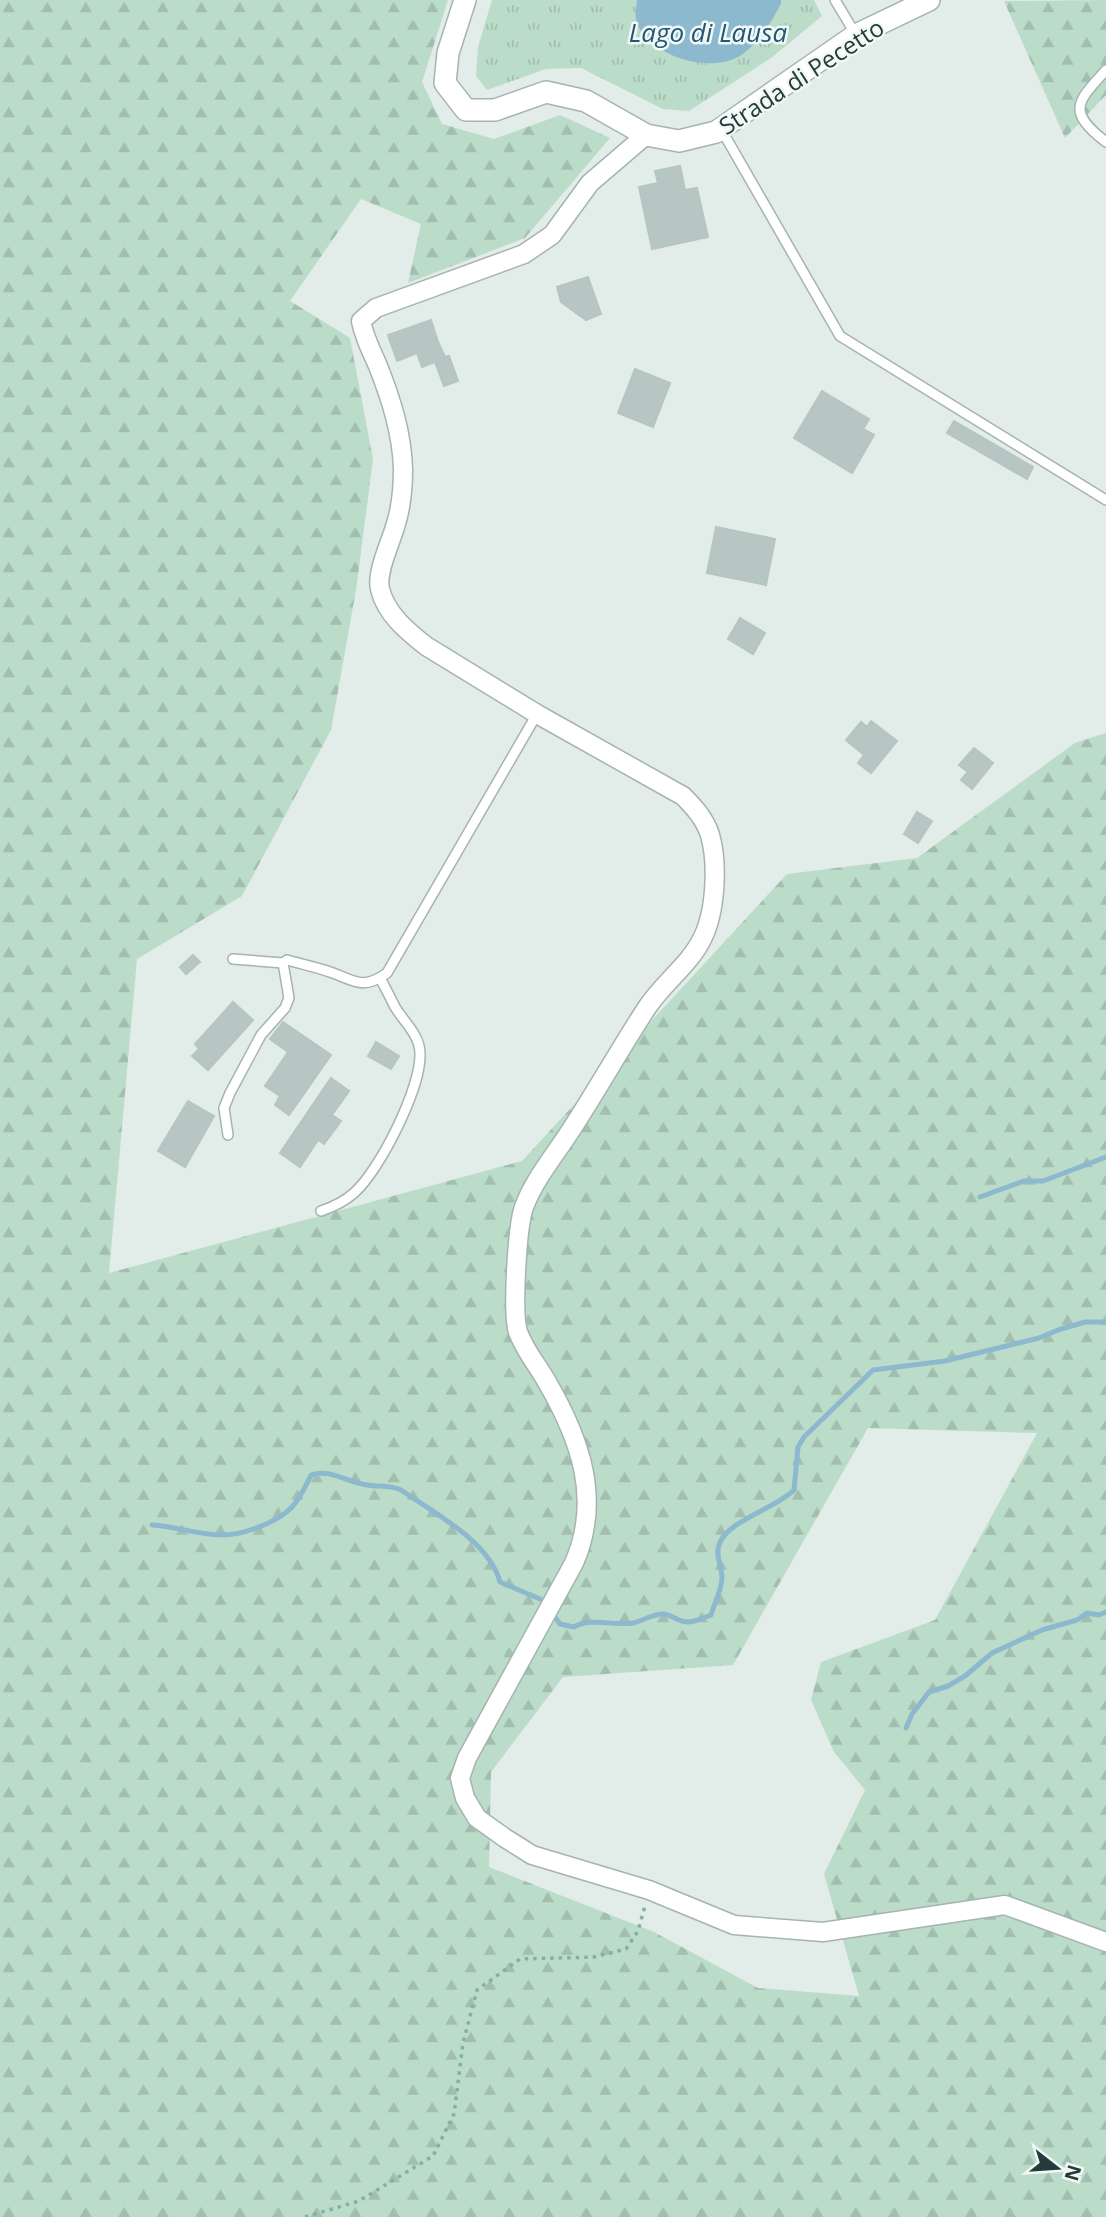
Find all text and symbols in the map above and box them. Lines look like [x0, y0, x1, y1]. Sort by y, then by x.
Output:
street label: Strada di Pecetto [712, 10, 890, 142]
water label: Lago di Lausa [629, 14, 788, 50]
north arrow [1022, 2133, 1092, 2203]
text: N [1059, 2162, 1088, 2184]

